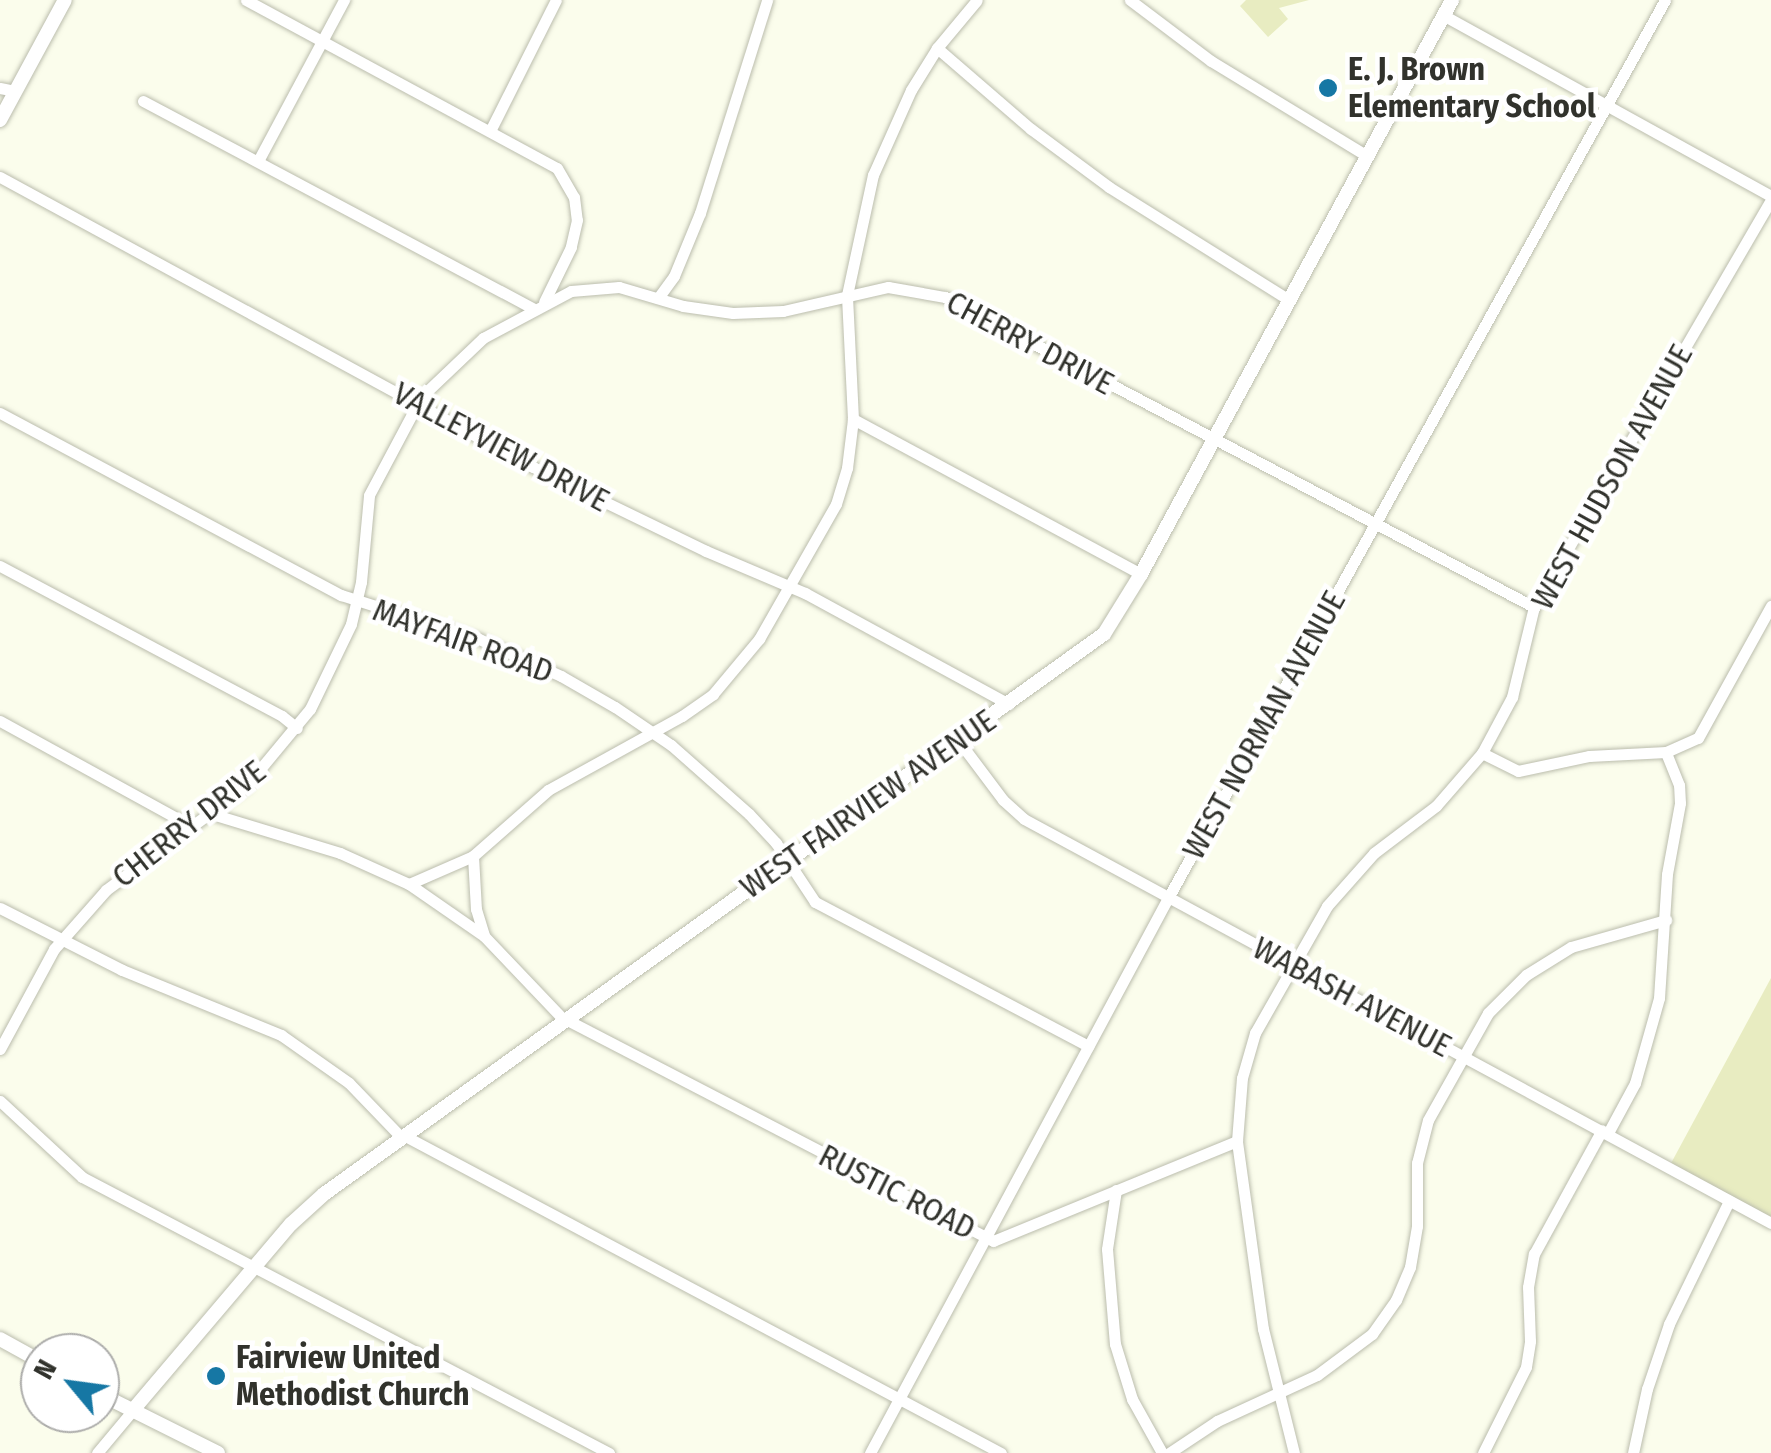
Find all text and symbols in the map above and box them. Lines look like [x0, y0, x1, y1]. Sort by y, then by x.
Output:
place label: E. J. Brown Elementary School [1348, 51, 1596, 126]
marker: E. J. Brown Elementary School [1317, 77, 1339, 99]
street label: CHERRY DRIVE [940, 283, 1120, 403]
street label: WEST HUDSON AVENUE [1523, 338, 1701, 616]
street label: VALLEYVIEW DRIVE [387, 374, 615, 520]
street label: WEST NORMAN AVENUE [1174, 584, 1354, 866]
street label: MAYFAIR ROAD [368, 591, 558, 691]
street label: WEST FAIRVIEW AVENUE [733, 701, 1003, 907]
street label: CHERRY DRIVE [105, 752, 273, 896]
street label: WABASH AVENUE [1246, 929, 1458, 1065]
street label: RUSTIC ROAD [812, 1136, 982, 1248]
north arrow [20, 1333, 120, 1433]
place label: Fairview United Methodist Church [236, 1339, 469, 1414]
text: N [27, 1354, 64, 1385]
marker: Fairview United Methodist Church [205, 1365, 227, 1387]

